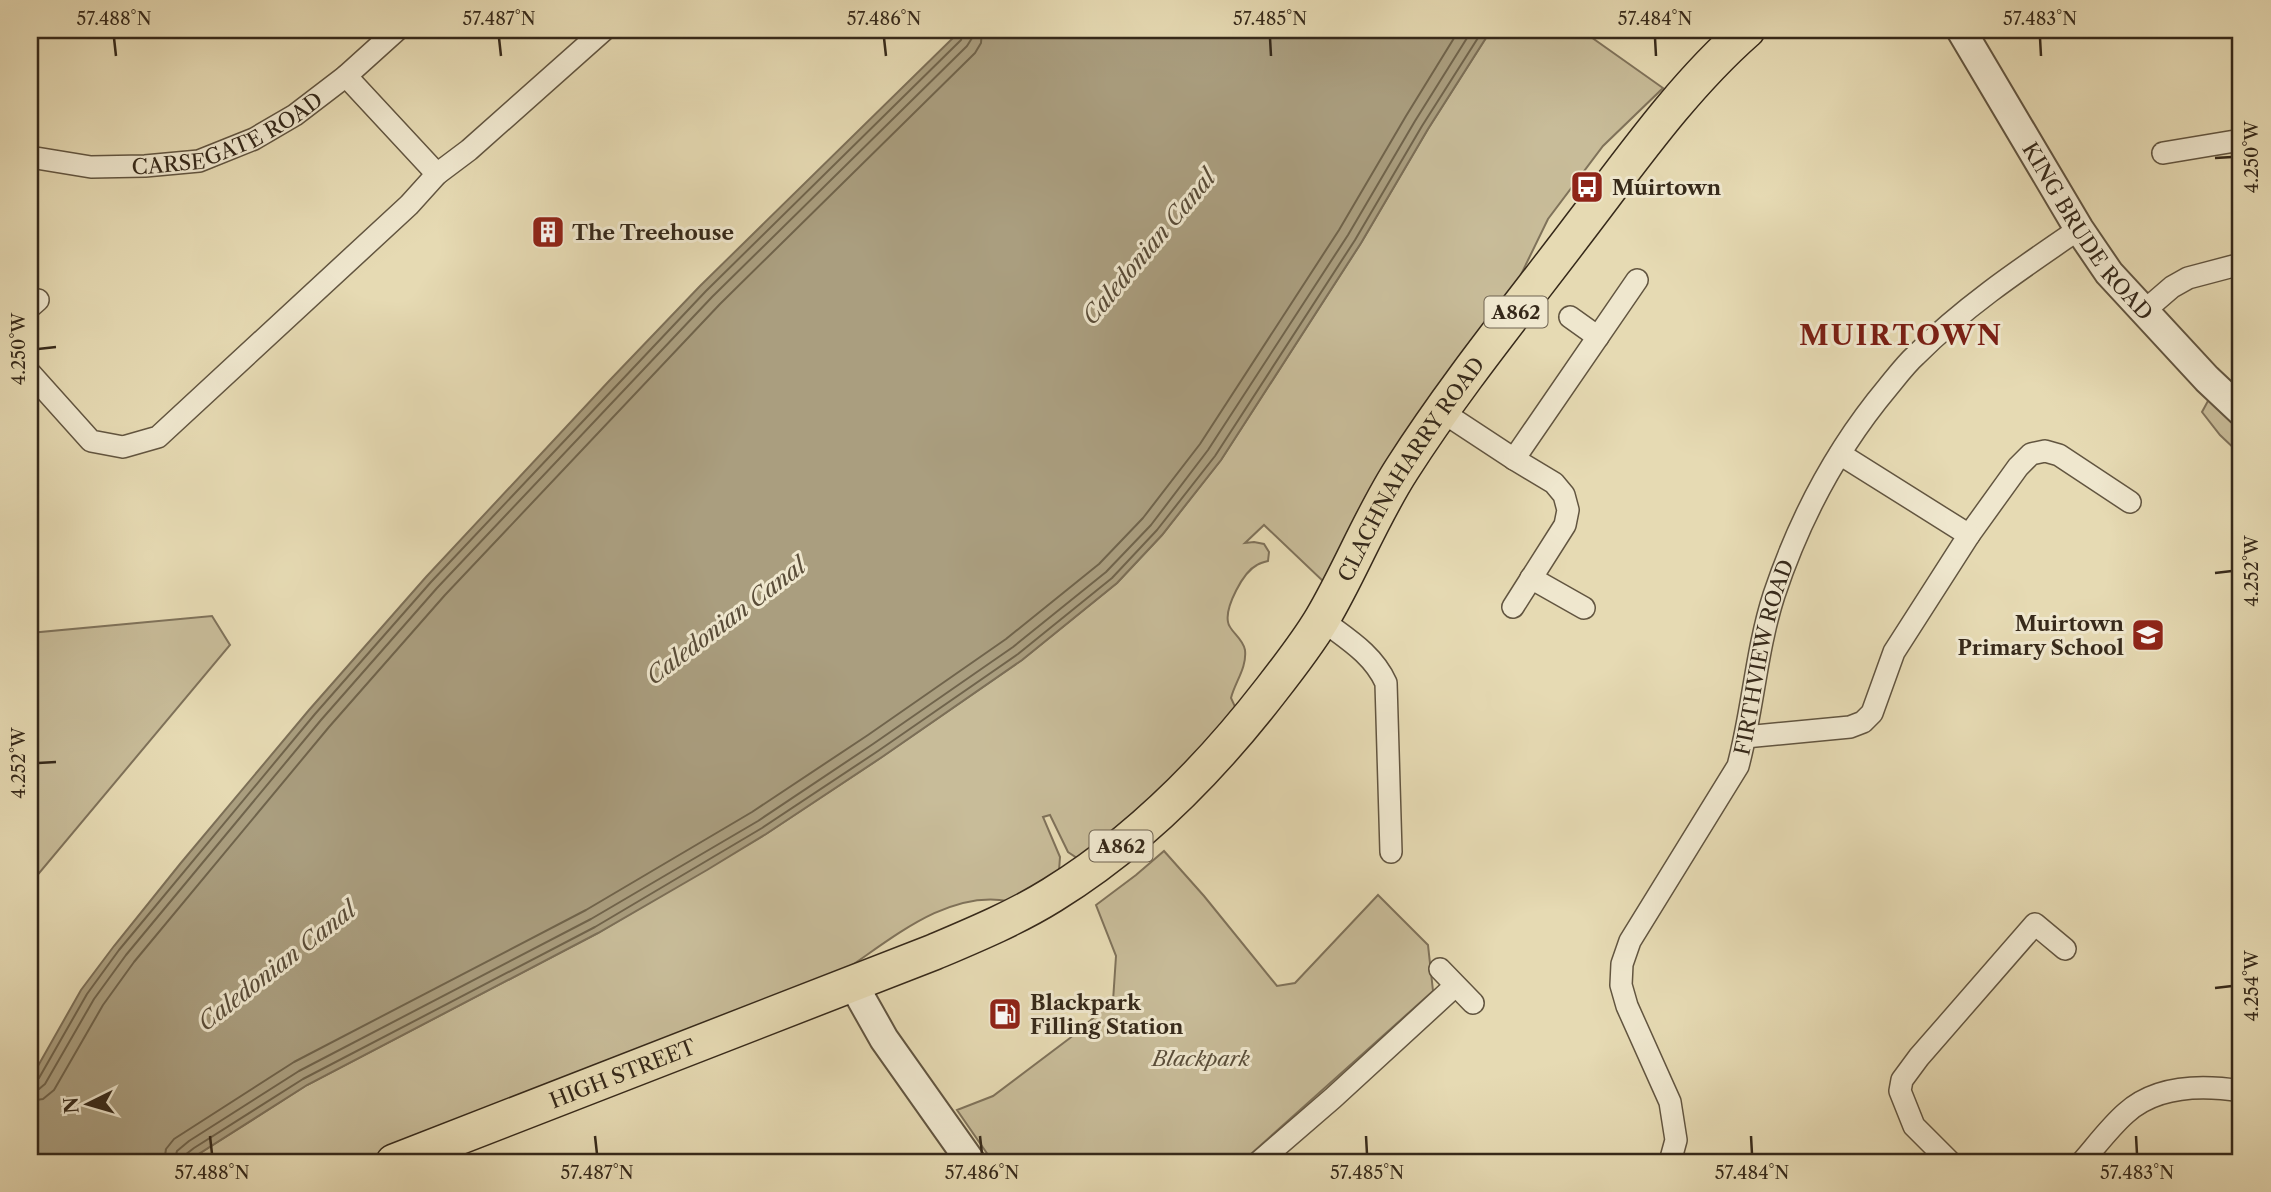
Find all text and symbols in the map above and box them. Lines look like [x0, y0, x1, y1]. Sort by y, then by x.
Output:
text: 57.488°N [77, 8, 152, 30]
text: 57.487°N [462, 8, 536, 30]
text: 57.486°N [847, 8, 921, 30]
text: 57.485°N [1233, 8, 1307, 30]
text: 57.484°N [1618, 8, 1692, 30]
text: 57.483°N [2003, 8, 2077, 30]
street label: CARSEGATE ROAD [131, 86, 327, 179]
text: 4.250°W [2241, 120, 2263, 193]
street label: KING BRUDE ROAD [2018, 137, 2158, 325]
water label: Caledonian Canal [1076, 162, 1223, 330]
bus stop icon: Muirtown [1568, 168, 1606, 206]
place label: Muirtown [1612, 175, 1722, 200]
building icon: The Treehouse [529, 213, 567, 251]
place label: The Treehouse [572, 220, 734, 245]
road number: A862 [1484, 296, 1548, 328]
text: 4.250°W [8, 312, 30, 385]
district label: MUIRTOWN [1799, 318, 2003, 352]
street label: CLACHNAHARRY ROAD [1332, 352, 1489, 585]
text: 4.252°W [2241, 534, 2263, 607]
water label: Caledonian Canal [640, 550, 814, 690]
street label: FIRTHVIEW ROAD [1729, 556, 1798, 757]
place label: Muirtown Primary School [1957, 611, 2125, 660]
school or university icon: Muirtown Primary School [2129, 616, 2167, 654]
text: 4.252°W [8, 726, 30, 799]
road number: A862 [1090, 831, 1152, 862]
water label: Caledonian Canal [192, 894, 364, 1036]
text: 4.254°W [2241, 949, 2263, 1022]
place label: Blackpark Filling Station [1030, 990, 1184, 1039]
fuel station icon: Blackpark Filling Station [986, 995, 1024, 1033]
street label: HIGH STREET [546, 1033, 699, 1113]
park label: Blackpark [1150, 1046, 1250, 1071]
north arrow [52, 1070, 122, 1140]
text: N [59, 1096, 84, 1115]
text: 57.488°N [175, 1162, 250, 1184]
text: 57.487°N [560, 1162, 634, 1184]
text: 57.486°N [945, 1162, 1019, 1184]
text: 57.485°N [1330, 1162, 1404, 1184]
text: 57.484°N [1715, 1162, 1789, 1184]
text: 57.483°N [2100, 1162, 2174, 1184]

